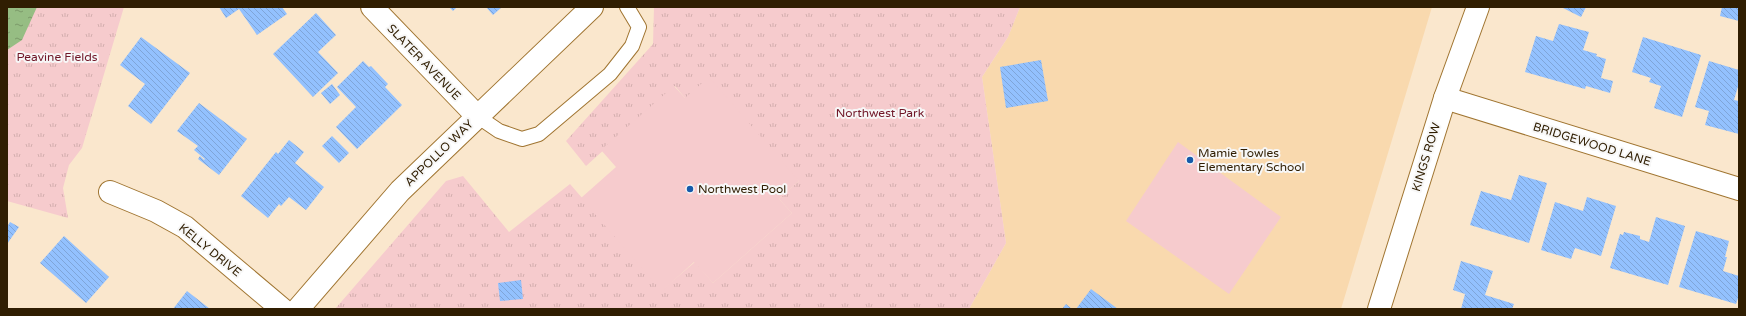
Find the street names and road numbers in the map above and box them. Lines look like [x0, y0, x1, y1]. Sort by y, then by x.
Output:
street label: SLATER AVENUE [384, 21, 464, 103]
street label: APPOLLO WAY [402, 117, 476, 189]
street label: BRIDGEWOOD LANE [1531, 119, 1653, 169]
street label: KINGS ROW [1409, 121, 1443, 193]
street label: KELLY DRIVE [176, 221, 244, 280]

